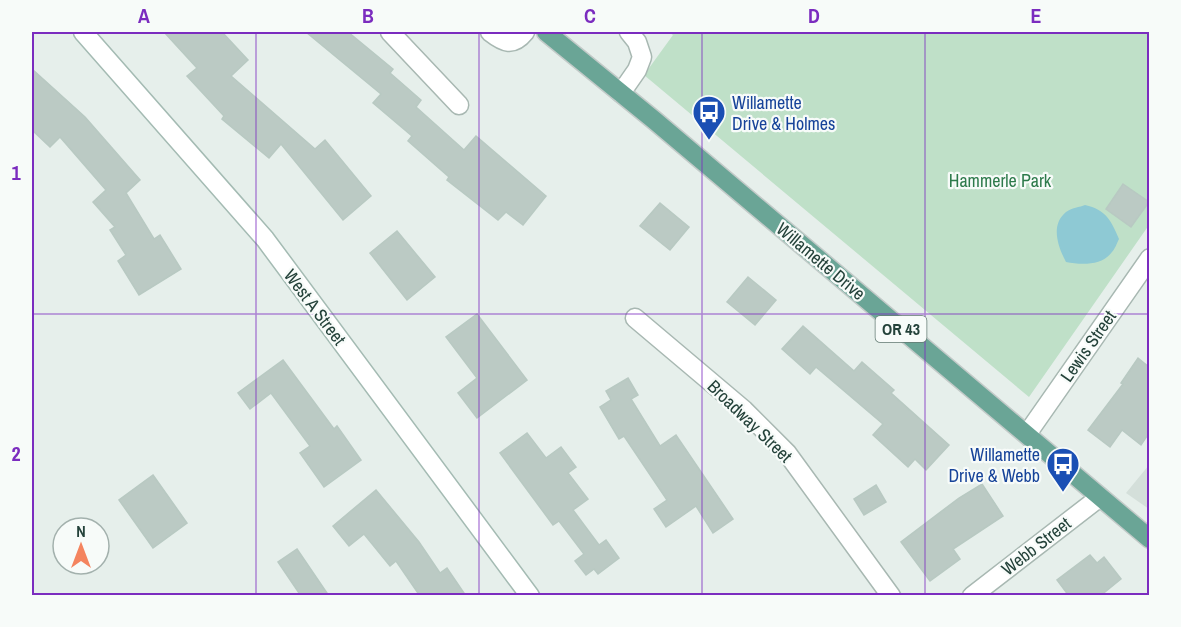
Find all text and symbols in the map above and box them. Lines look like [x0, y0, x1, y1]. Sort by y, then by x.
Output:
text: A [138, 2, 150, 29]
text: B [362, 2, 374, 29]
text: C [584, 2, 596, 29]
text: D [808, 2, 820, 29]
text: E [1031, 2, 1042, 29]
place label: Willamette Drive & Holmes [732, 90, 835, 136]
bus stop icon: Willamette Drive & Holmes [691, 94, 727, 141]
text: 1 [11, 159, 21, 186]
park label: Hammerle Park [949, 168, 1052, 193]
street label: Willamette Drive [771, 216, 871, 306]
street label: West A Street [278, 264, 352, 350]
street label: Lewis Street [1054, 305, 1122, 387]
road number: OR 43 [876, 316, 926, 342]
street label: Broadway Street [702, 374, 798, 468]
text: 2 [11, 440, 21, 467]
place label: Willamette Drive & Webb [948, 442, 1040, 488]
bus stop icon: Willamette Drive & Webb [1045, 446, 1081, 493]
street label: Webb Street [996, 511, 1076, 581]
north arrow [51, 516, 111, 576]
text: N [76, 520, 86, 542]

